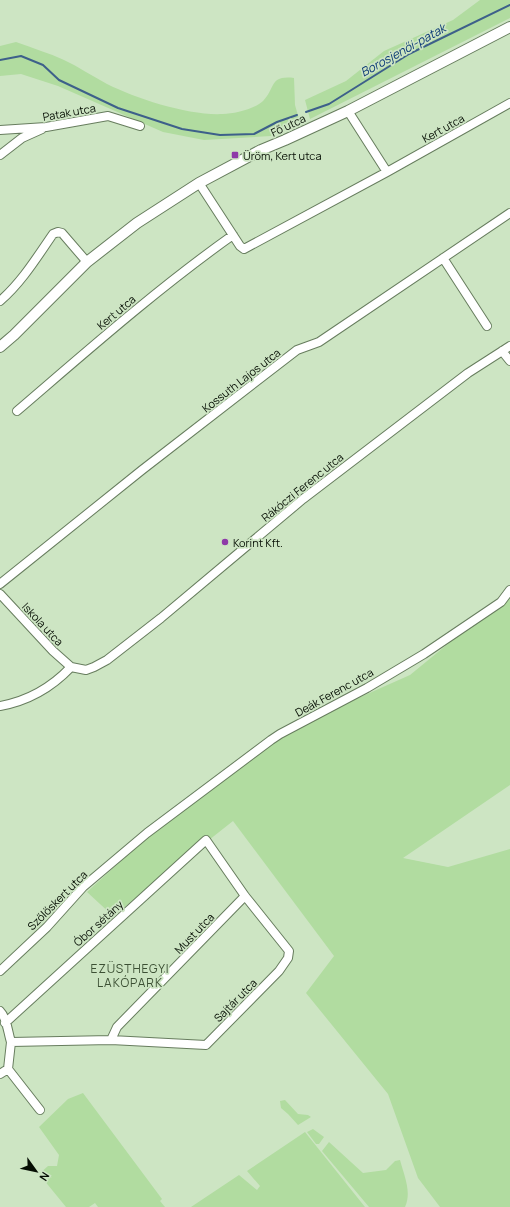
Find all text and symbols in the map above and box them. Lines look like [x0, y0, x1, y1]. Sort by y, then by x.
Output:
water label: Borosjenői-patak [357, 19, 450, 80]
street label: Patak utca [41, 100, 97, 124]
street label: Fő utca [268, 110, 308, 140]
street label: Kert utca [419, 110, 467, 146]
place label: Üröm, Kert utca [243, 148, 322, 163]
marker: Üröm, Kert utca [230, 150, 240, 160]
street label: Kert utca [94, 291, 138, 333]
street label: Kossuth Lajos utca [199, 345, 283, 415]
street label: Rákóczi Ferenc utca [258, 449, 346, 525]
place label: Korint Kft. [233, 535, 283, 550]
marker: Korint Kft. [220, 537, 230, 547]
street label: Iskola utca [19, 599, 67, 649]
street label: Deák Ferenc utca [292, 664, 376, 720]
street label: Szőlőskert utca [24, 867, 90, 933]
street label: Óbor sétány [70, 897, 126, 949]
street label: Must utca [171, 909, 217, 957]
district label: EZÜSTHEGYI LAKÓPARK [91, 960, 169, 991]
street label: Sajtár utca [210, 975, 260, 1025]
north arrow [16, 1151, 56, 1191]
text: N [36, 1169, 53, 1184]

